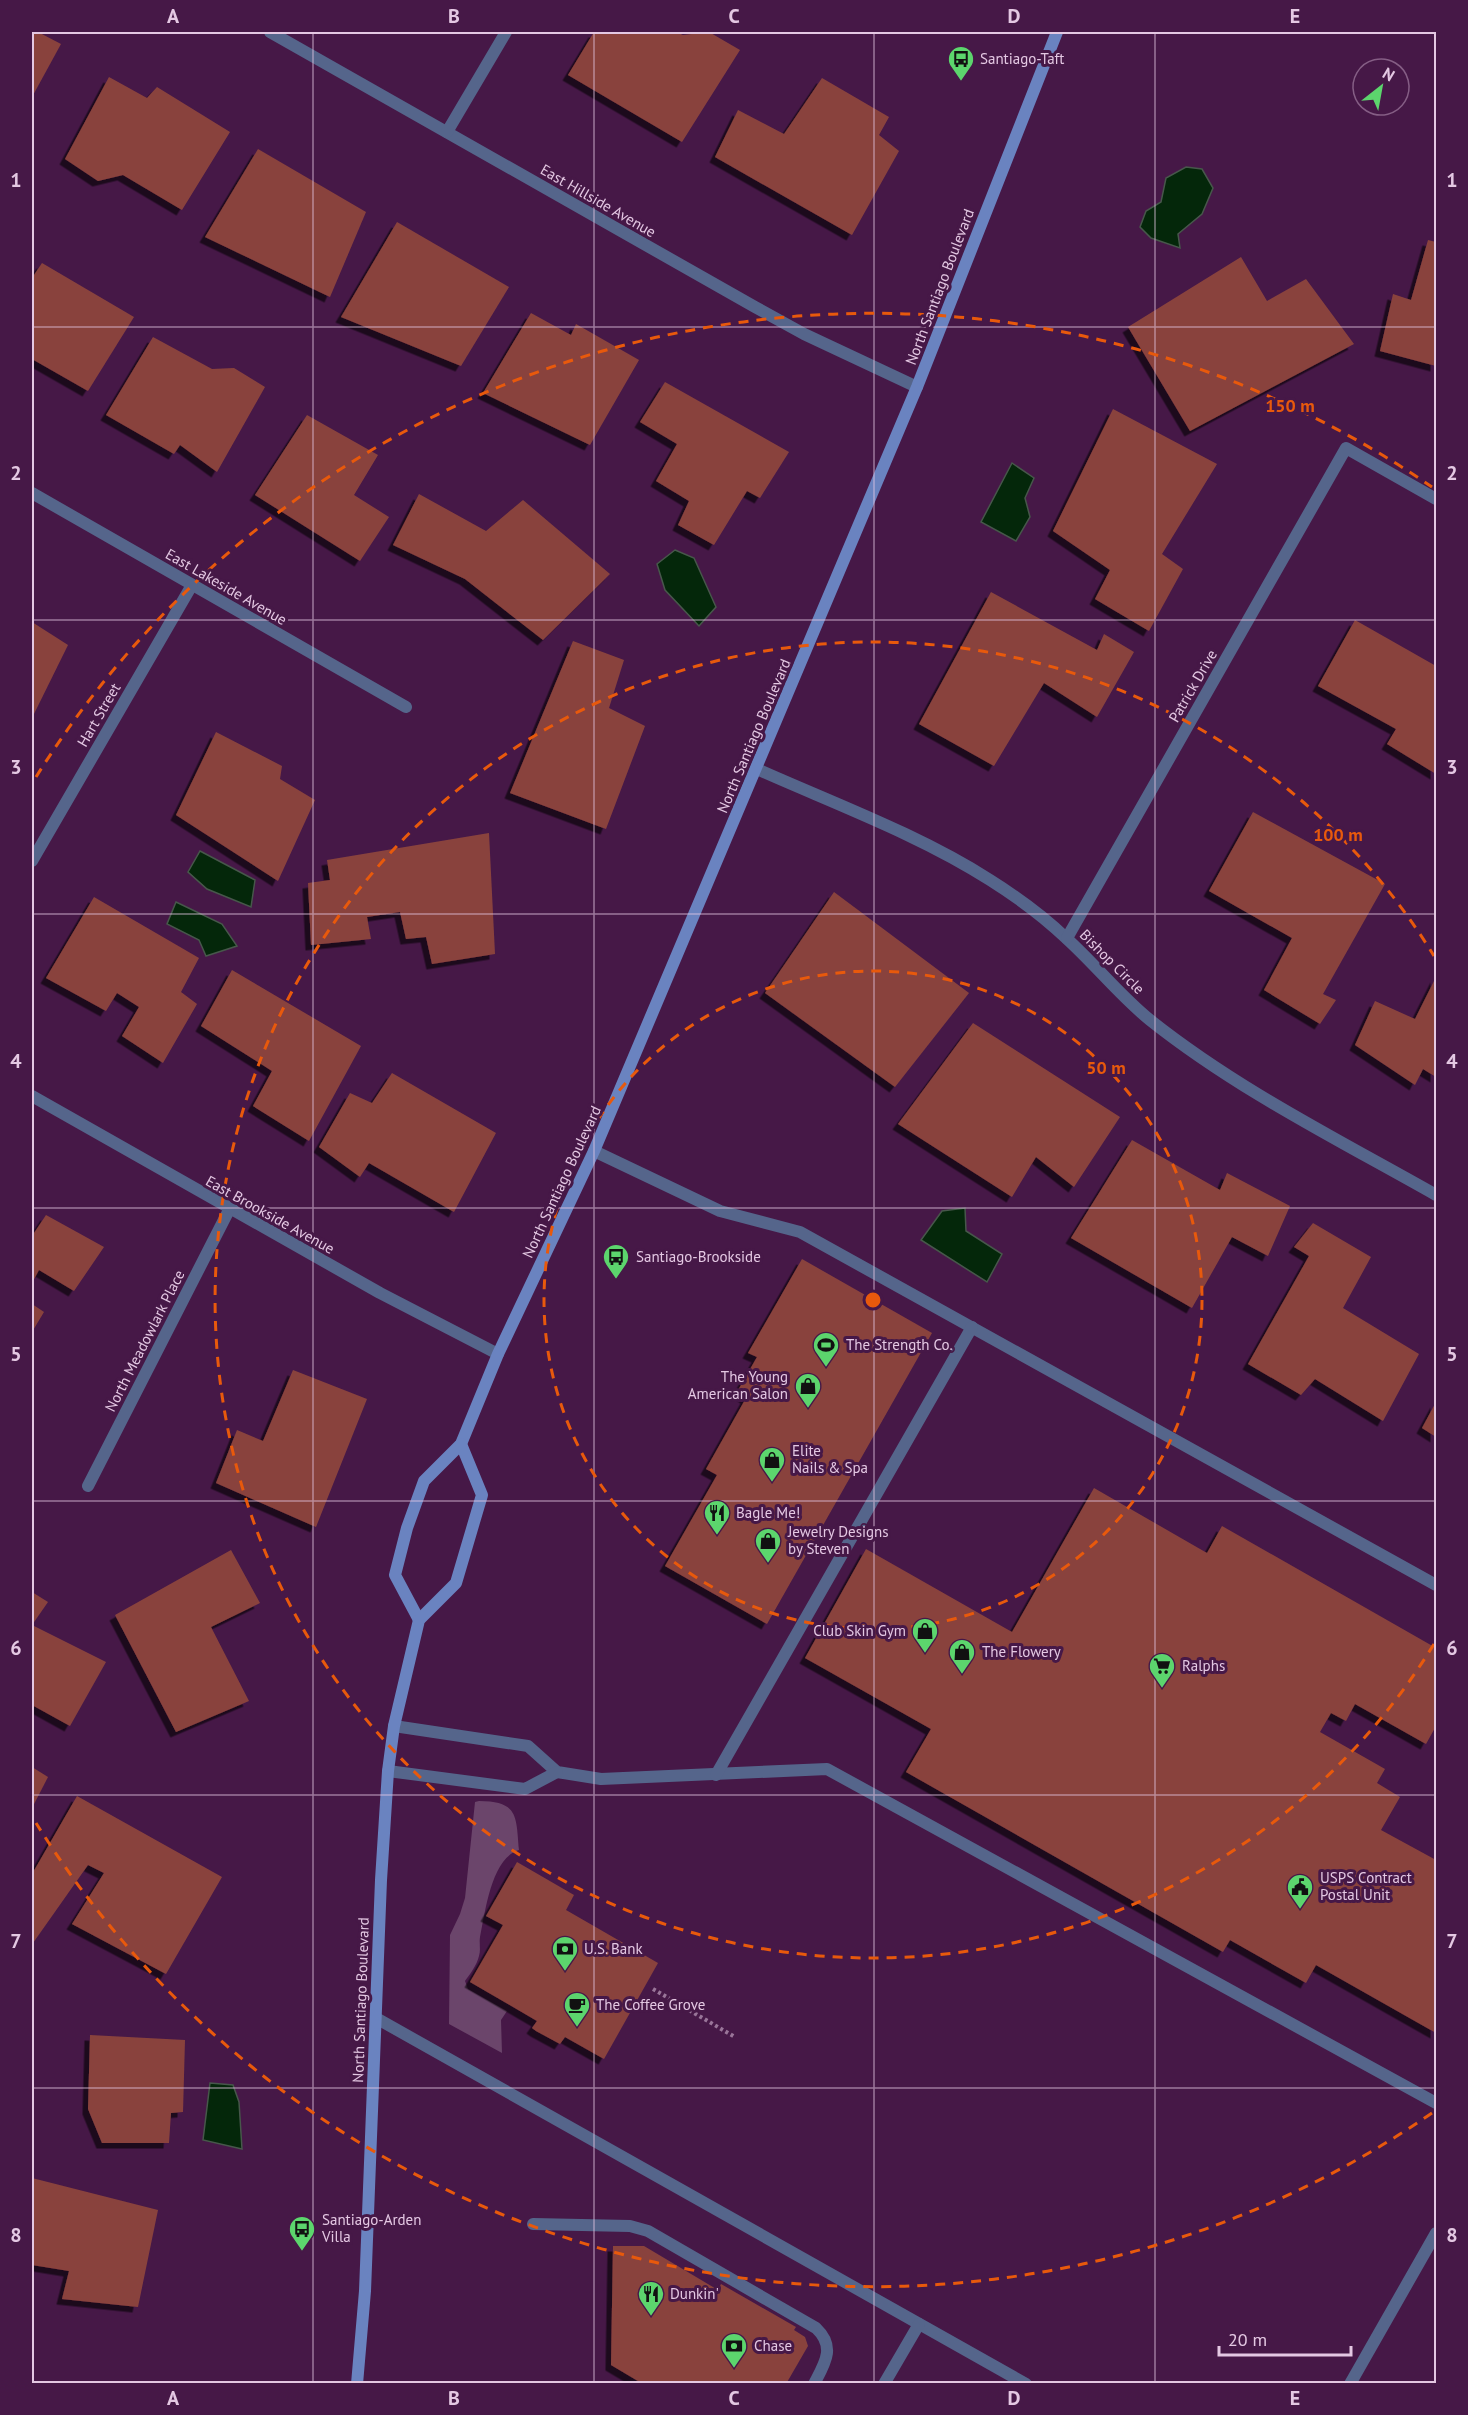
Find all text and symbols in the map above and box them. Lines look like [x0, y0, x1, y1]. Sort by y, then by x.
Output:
text: A [167, 3, 180, 29]
text: B [448, 3, 460, 29]
text: C [728, 3, 740, 29]
text: D [1008, 3, 1021, 29]
text: E [1290, 3, 1300, 29]
bus stop icon: Santiago-Taft [946, 44, 976, 82]
place label: Santiago-Taft [980, 49, 1064, 68]
north arrow [1351, 57, 1411, 117]
text: N [1379, 63, 1398, 85]
street label: East Hillside Avenue [537, 160, 659, 241]
text: 1 [10, 167, 22, 193]
text: 1 [1446, 167, 1458, 193]
street label: North Santiago Boulevard [901, 206, 978, 368]
text: 150 m [1265, 394, 1315, 417]
text: 2 [10, 460, 22, 486]
text: 2 [1446, 460, 1458, 486]
street label: East Lakeside Avenue [162, 544, 290, 629]
street label: Patrick Drive [1164, 646, 1221, 725]
street label: North Santiago Boulevard [712, 656, 795, 816]
street label: Hart Street [73, 679, 124, 750]
text: 3 [10, 754, 22, 780]
text: 3 [1446, 754, 1458, 780]
text: 100 m [1313, 823, 1363, 846]
street label: Bishop Circle [1076, 925, 1149, 998]
text: 4 [10, 1048, 22, 1074]
text: 4 [1446, 1048, 1458, 1074]
text: 50 m [1086, 1056, 1126, 1079]
street label: North Santiago Boulevard [518, 1103, 605, 1261]
street label: East Brookside Avenue [202, 1171, 338, 1258]
bus stop icon: Santiago-Brookside [601, 1242, 631, 1280]
place label: Santiago-Brookside [636, 1247, 761, 1266]
street label: North Meadowlark Place [101, 1267, 189, 1415]
centre of rings [863, 1290, 883, 1310]
sports icon: The Strength Co. [811, 1330, 841, 1368]
place label: The Strength Co. [846, 1335, 953, 1354]
text: 5 [10, 1341, 22, 1367]
text: 5 [1446, 1341, 1458, 1367]
place label: The Young American Salon [688, 1367, 788, 1403]
shop icon: The Young American Salon [793, 1371, 823, 1409]
place label: Elite Nails & Spa [792, 1441, 868, 1477]
shop icon: Elite Nails & Spa [757, 1445, 787, 1483]
restaurant icon: Bagle Me! [702, 1498, 732, 1536]
place label: Bagle Me! [736, 1503, 800, 1522]
place label: Jewelry Designs by Steven [787, 1522, 889, 1558]
shop icon: Jewelry Designs by Steven [753, 1526, 783, 1564]
shop icon: Club Skin Gym [910, 1616, 940, 1654]
place label: Club Skin Gym [813, 1621, 906, 1640]
text: 6 [10, 1635, 22, 1661]
text: 6 [1446, 1635, 1458, 1661]
shop icon: The Flowery [947, 1637, 977, 1675]
place label: The Flowery [982, 1642, 1061, 1661]
supermarket icon: Ralphs [1147, 1651, 1177, 1689]
place label: Ralphs [1182, 1656, 1225, 1675]
place label: USPS Contract Postal Unit [1320, 1868, 1412, 1904]
public building icon: USPS Contract Postal Unit [1285, 1872, 1315, 1910]
street label: North Santiago Boulevard [348, 1917, 373, 2083]
text: 7 [10, 1928, 22, 1954]
text: 7 [1446, 1928, 1458, 1954]
bank icon: U.S. Bank [550, 1934, 580, 1972]
place label: U.S. Bank [584, 1939, 643, 1958]
cafe icon: The Coffee Grove [562, 1990, 592, 2028]
place label: The Coffee Grove [596, 1995, 705, 2014]
place label: Santiago-Arden Villa [321, 2210, 421, 2246]
bus stop icon: Santiago-Arden Villa [287, 2214, 317, 2252]
text: 8 [10, 2222, 22, 2248]
text: 8 [1446, 2222, 1458, 2248]
restaurant icon: Dunkin' [636, 2279, 666, 2317]
place label: Dunkin' [670, 2284, 719, 2303]
scale bar [1219, 2319, 1351, 2357]
text: 20 m [1228, 2328, 1267, 2351]
bank icon: Chase [719, 2331, 749, 2369]
place label: Chase [754, 2336, 792, 2355]
text: A [167, 2385, 180, 2411]
text: B [448, 2385, 460, 2411]
text: C [728, 2385, 740, 2411]
text: D [1008, 2385, 1021, 2411]
text: E [1290, 2385, 1300, 2411]

